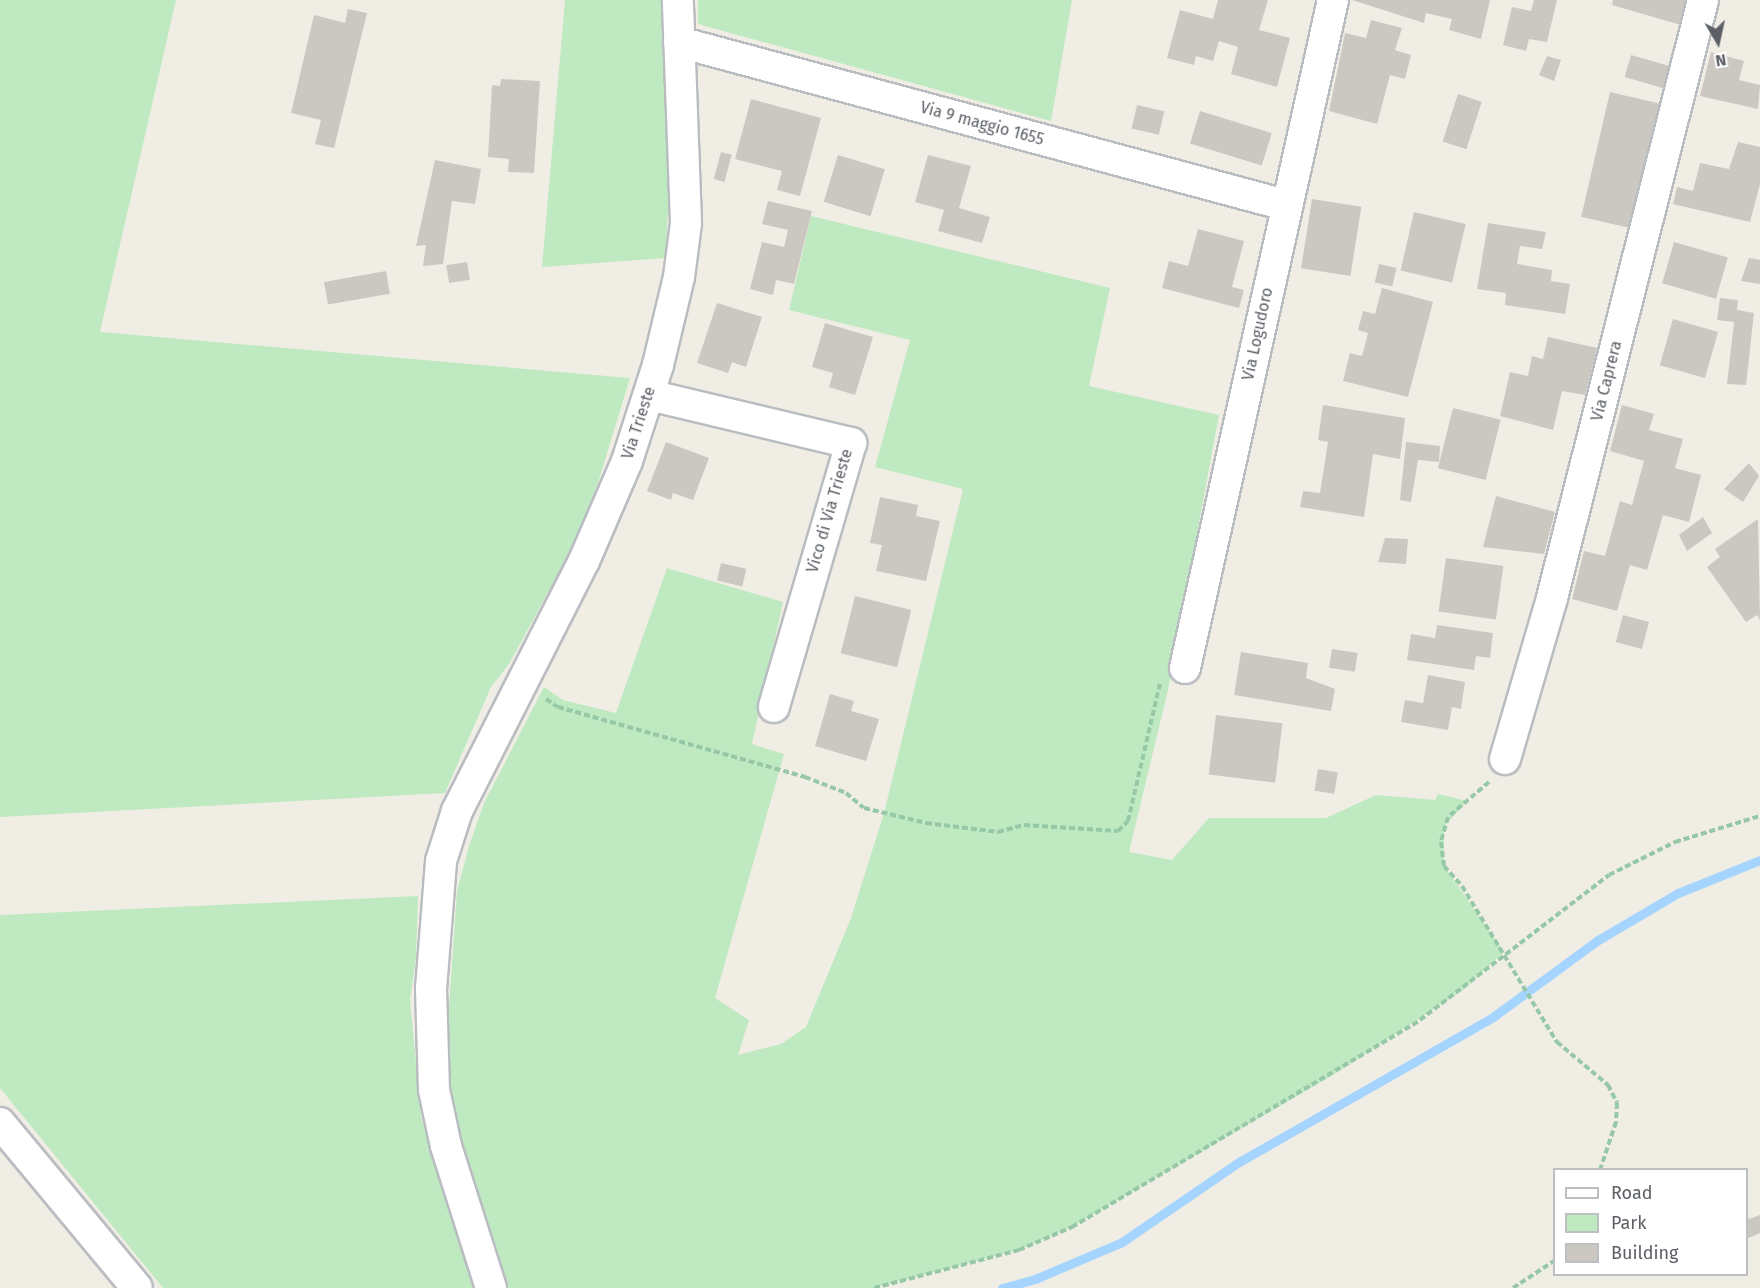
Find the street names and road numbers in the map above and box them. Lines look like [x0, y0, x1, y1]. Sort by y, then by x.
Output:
street label: Via 9 maggio 1655 [918, 98, 1046, 150]
street label: Via Logudoro [1239, 286, 1277, 382]
street label: Via Caprera [1588, 339, 1626, 423]
street label: Via Trieste [618, 384, 660, 462]
street label: Vico di Via Trieste [803, 447, 857, 575]

